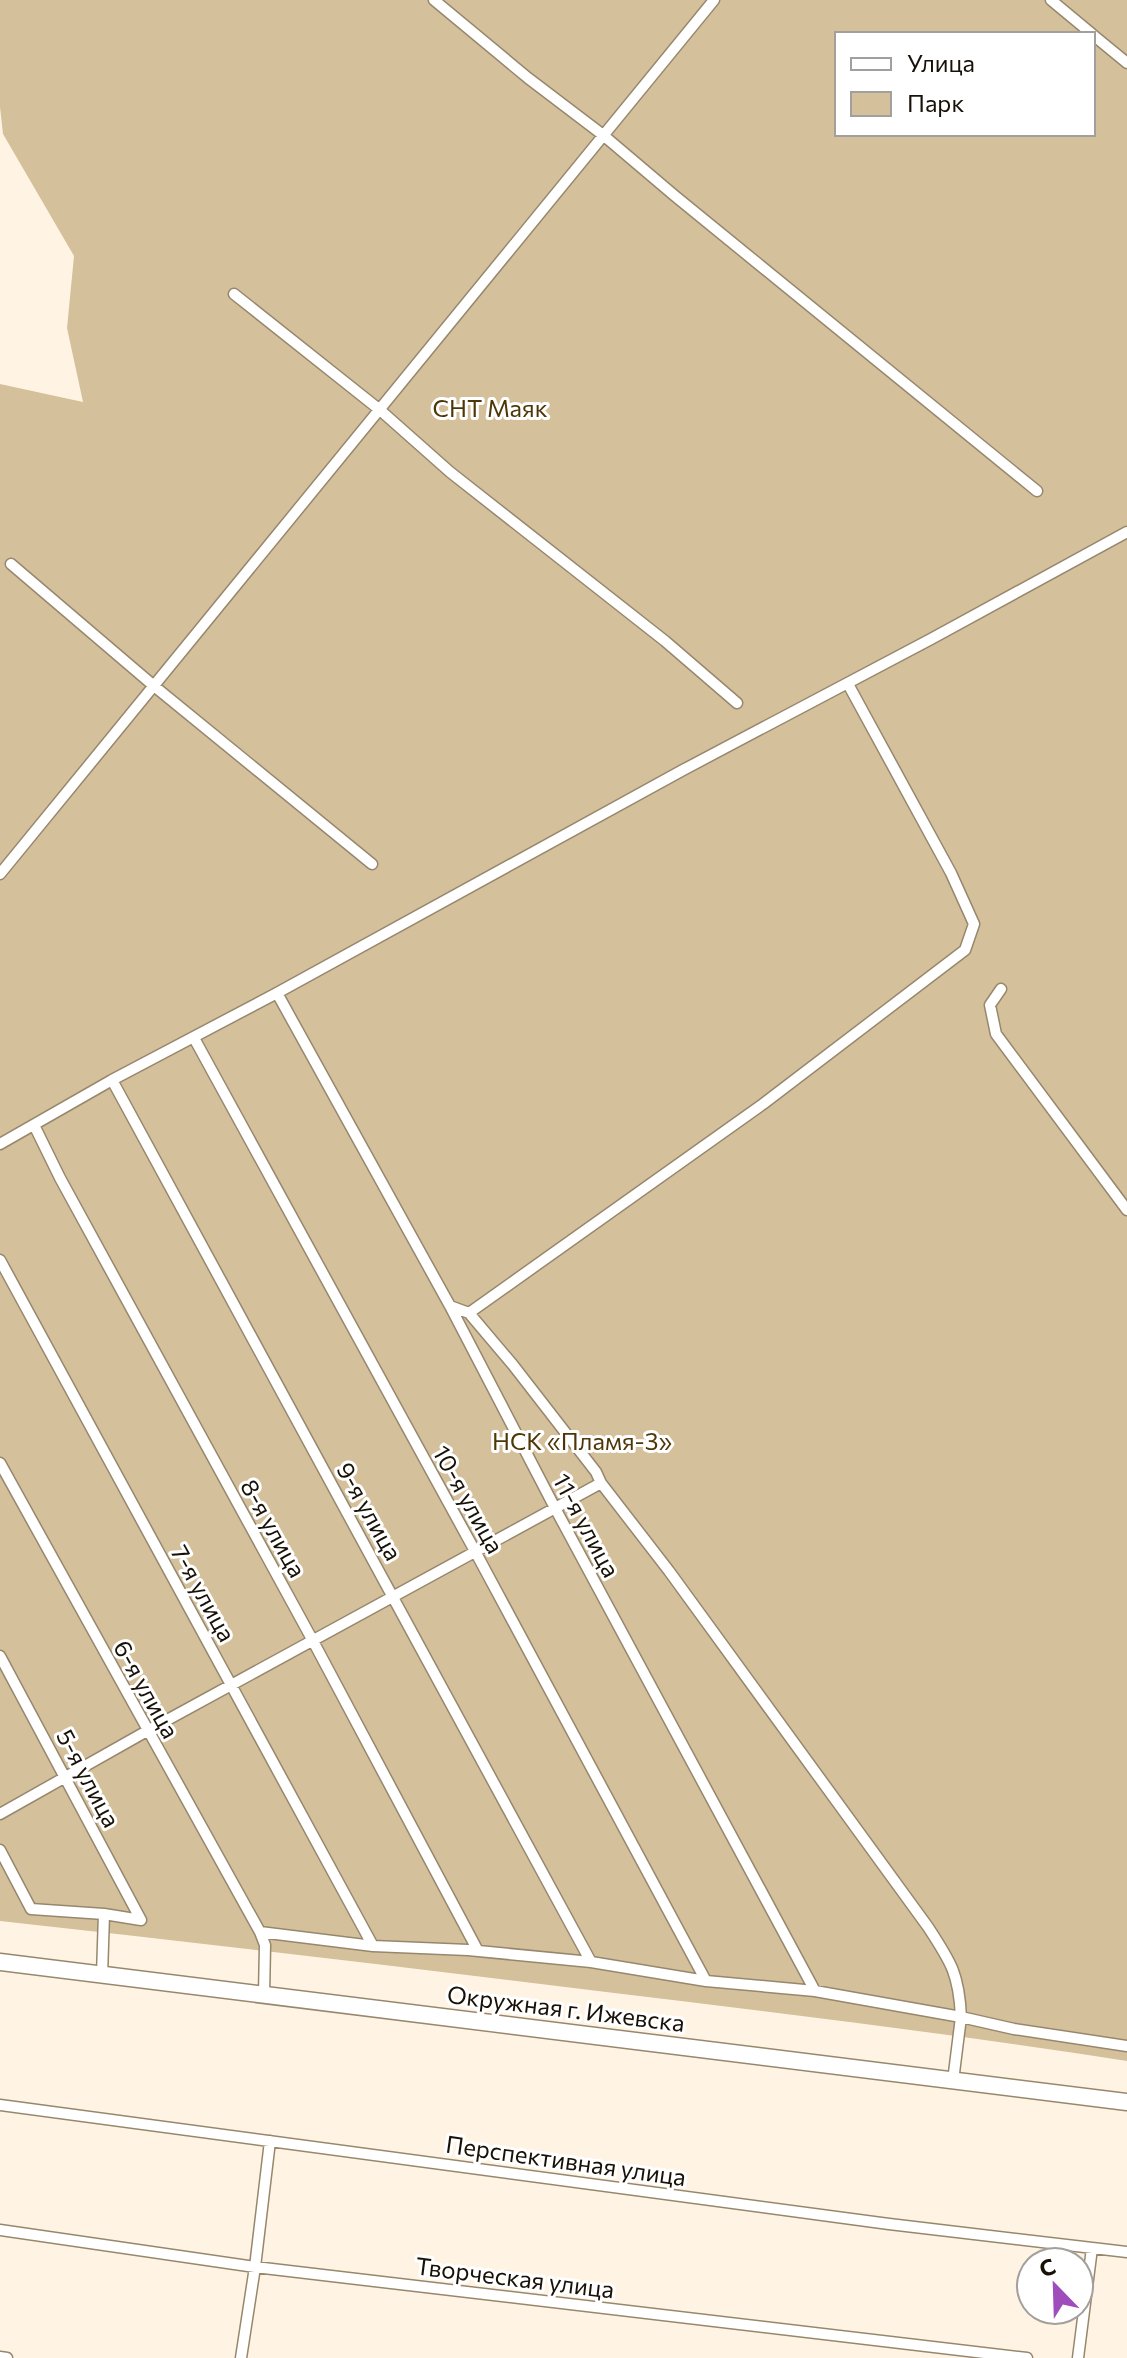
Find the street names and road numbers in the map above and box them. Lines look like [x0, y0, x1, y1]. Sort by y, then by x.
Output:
street label: 10-я улица [427, 1440, 511, 1558]
street label: 9-я улица [331, 1457, 409, 1565]
street label: 11-я улица [548, 1468, 626, 1582]
street label: 8-я улица [235, 1474, 313, 1582]
street label: 7-я улица [166, 1540, 242, 1646]
street label: 6-я улица [108, 1635, 186, 1743]
street label: 5-я улица [51, 1724, 127, 1832]
street label: Окружная г. Ижевска [446, 1979, 686, 2037]
street label: Перспективная улица [444, 2129, 688, 2191]
street label: Творческая улица [414, 2250, 616, 2304]

